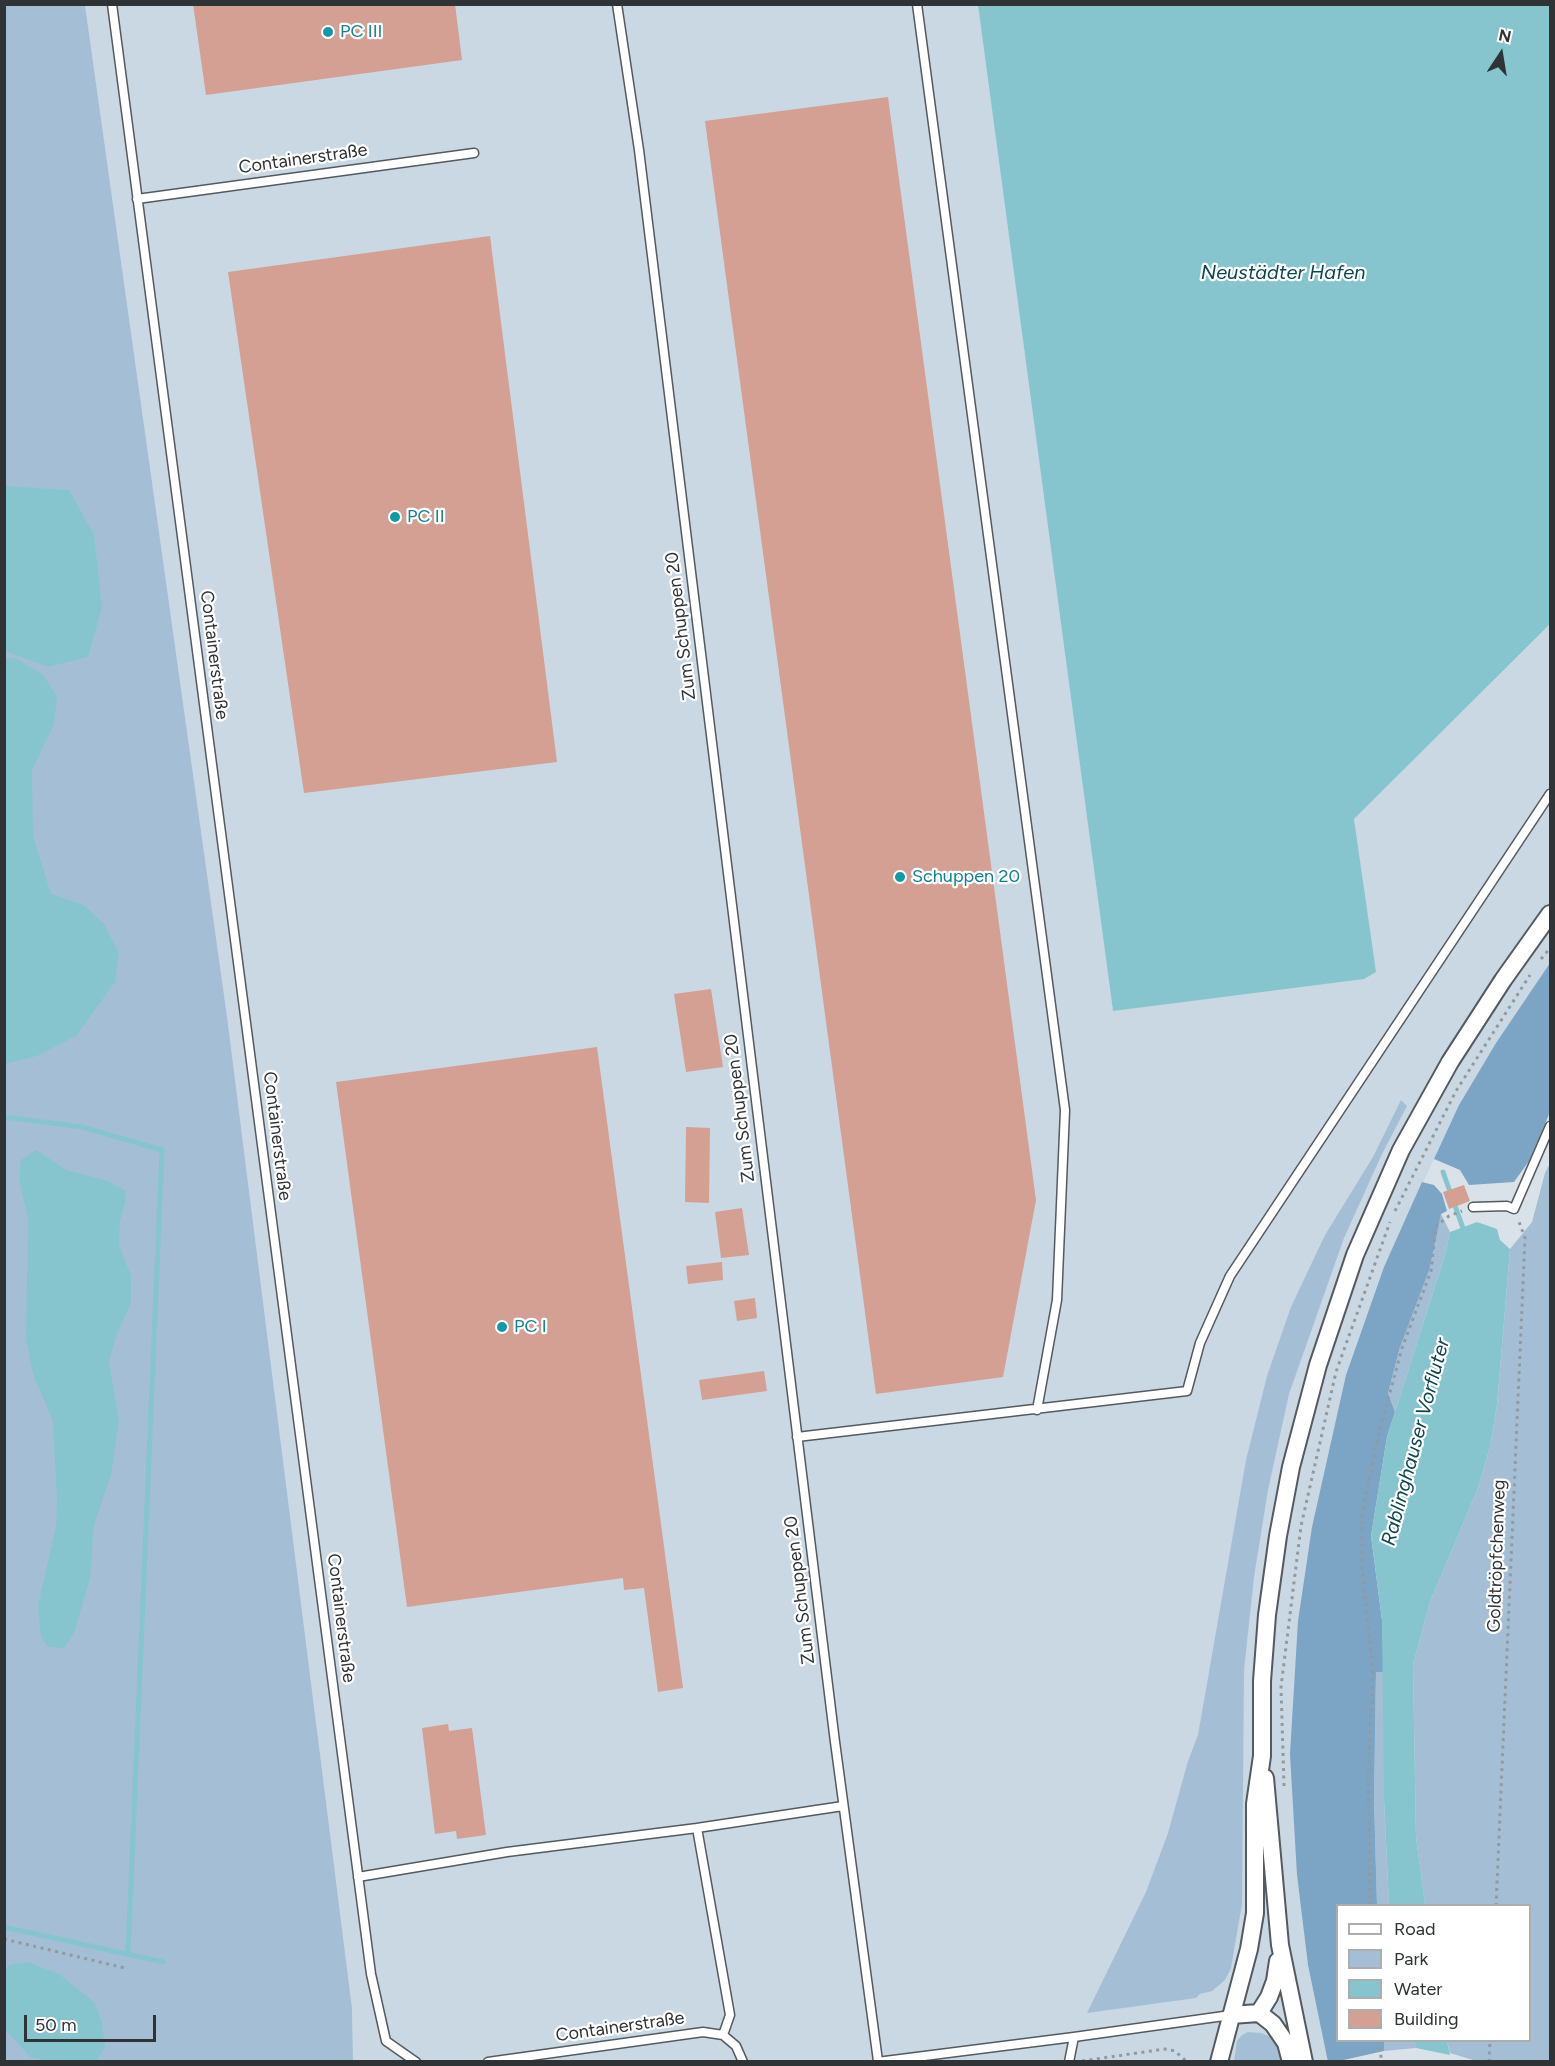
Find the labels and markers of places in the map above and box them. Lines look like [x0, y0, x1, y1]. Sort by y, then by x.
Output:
place label: PC III [340, 21, 382, 43]
marker: PC III [321, 25, 335, 39]
place label: PC II [407, 506, 445, 528]
marker: PC II [388, 510, 402, 524]
place label: Schuppen 20 [912, 866, 1020, 888]
marker: Schuppen 20 [893, 870, 907, 884]
place label: PC I [514, 1316, 547, 1338]
marker: PC I [495, 1320, 509, 1334]

